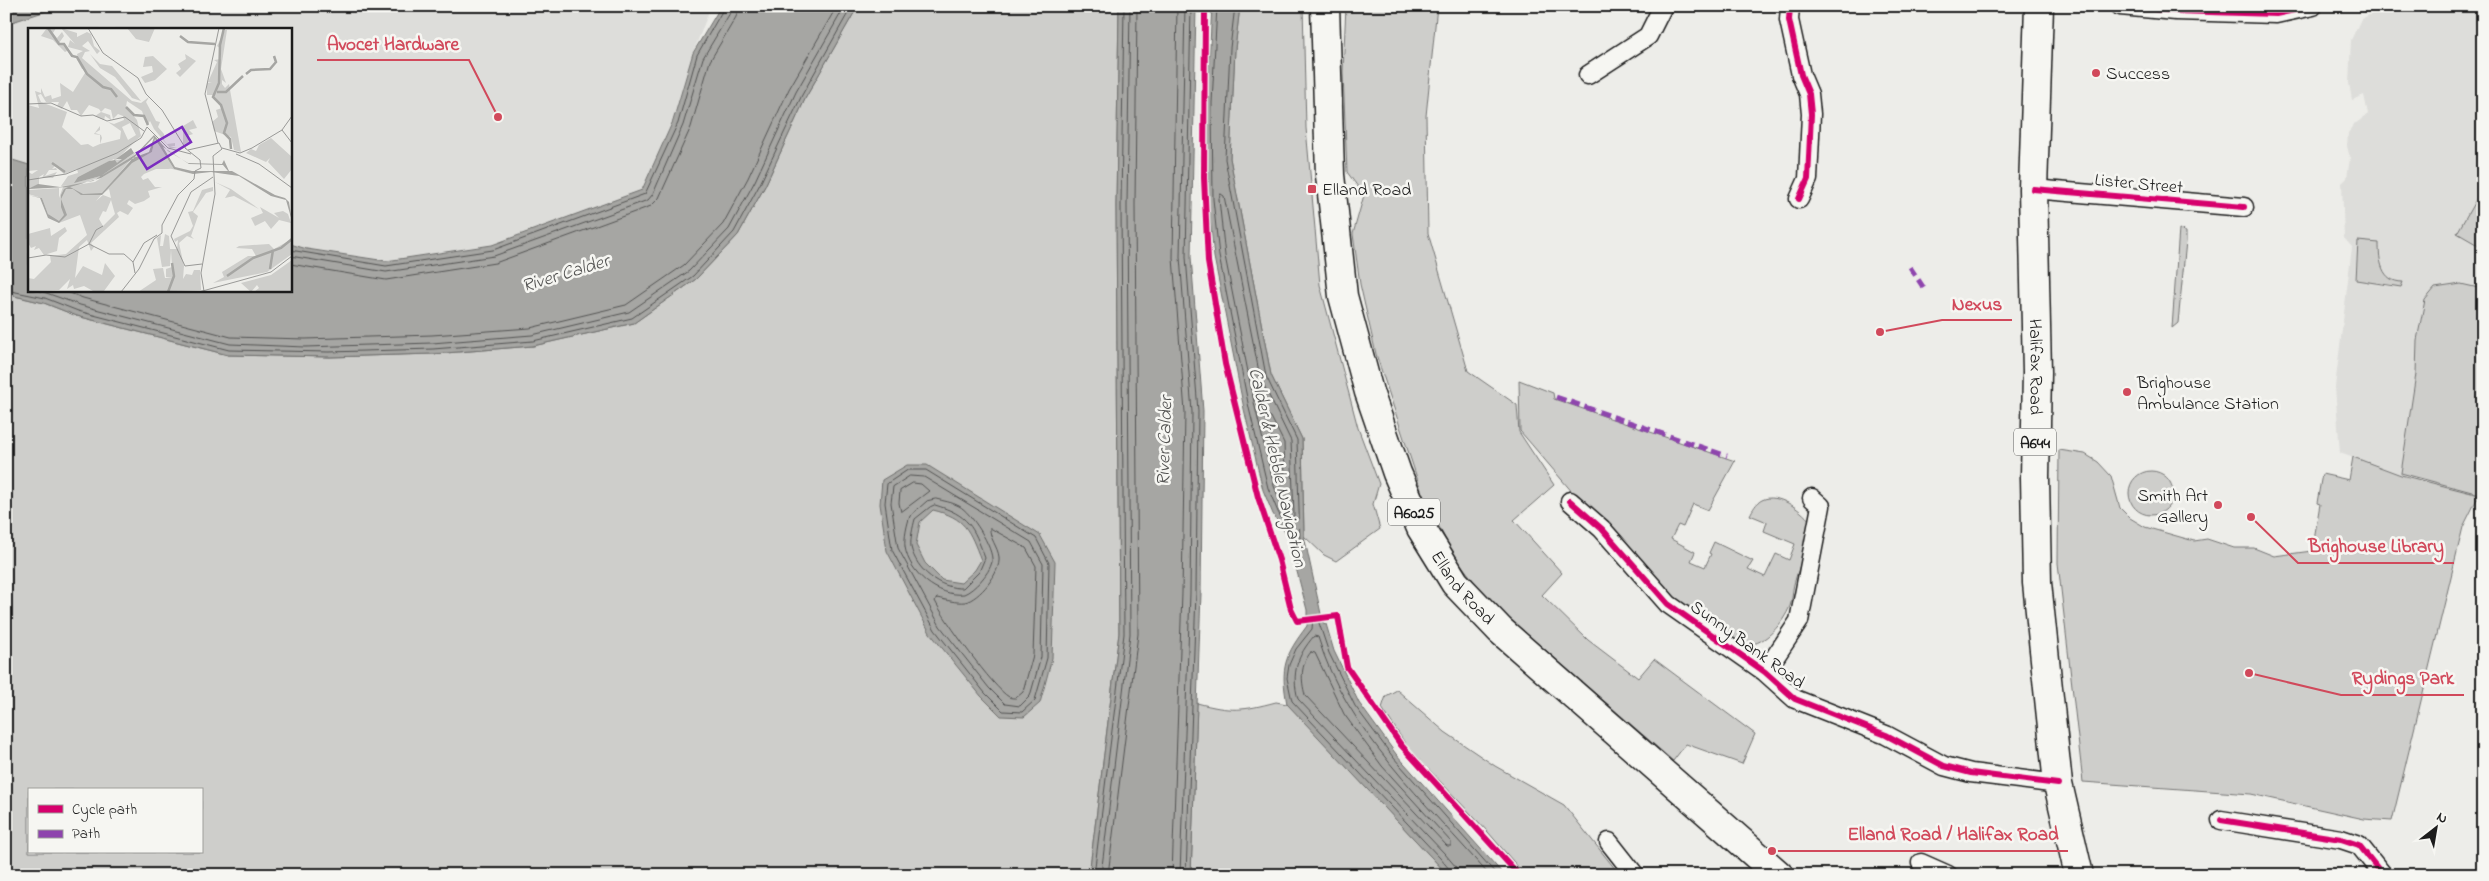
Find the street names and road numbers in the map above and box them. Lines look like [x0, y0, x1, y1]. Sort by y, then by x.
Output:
street label: Lister Street [2094, 168, 2184, 202]
street label: Halifax Road [2021, 318, 2048, 415]
road number: A644 [2014, 428, 2056, 456]
road number: A6025 [1388, 498, 1440, 526]
street label: Elland Road [1423, 546, 1500, 632]
street label: Sunny Bank Road [1684, 595, 1810, 696]

